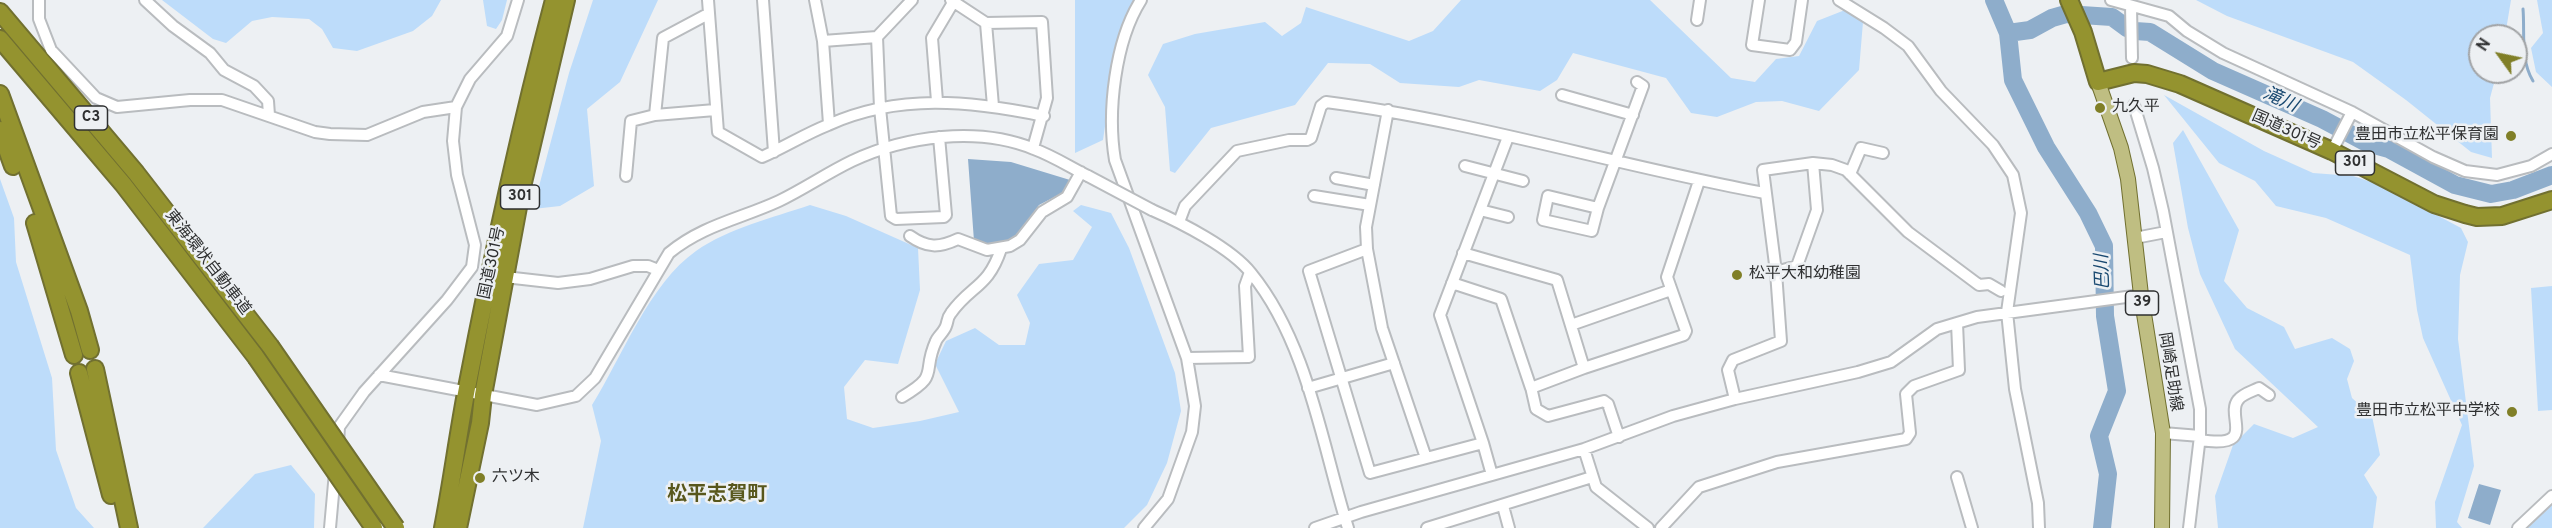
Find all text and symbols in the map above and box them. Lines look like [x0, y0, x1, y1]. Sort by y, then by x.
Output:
north arrow [2468, 24, 2528, 84]
text: N [2473, 35, 2496, 56]
water label: 滝川 [2259, 84, 2301, 118]
place label: 九久平 [2112, 98, 2160, 118]
marker: 九久平 [2093, 101, 2107, 115]
road number: C3 [74, 106, 107, 130]
street label: 国道301号 [2248, 107, 2324, 155]
place label: 豊田市立松平保育園 [2355, 126, 2499, 146]
marker: 豊田市立松平保育園 [2504, 129, 2518, 143]
road number: 301 [2336, 151, 2374, 175]
road number: 301 [500, 185, 540, 209]
street label: 東海環状自動車道 [160, 207, 254, 319]
street label: 国道301号 [476, 225, 510, 301]
water label: 巴川 [2093, 254, 2115, 290]
place label: 松平大和幼稚園 [1749, 265, 1861, 285]
marker: 松平大和幼稚園 [1730, 268, 1744, 282]
road number: 39 [2126, 291, 2158, 315]
street label: 岡崎足助線 [2153, 331, 2185, 413]
place label: 豊田市立松平中学校 [2356, 402, 2500, 422]
marker: 豊田市立松平中学校 [2505, 405, 2519, 419]
place label: 六ツ木 [492, 468, 540, 488]
marker: 六ツ木 [473, 471, 487, 485]
district label: 松平志賀町 [667, 484, 767, 508]

